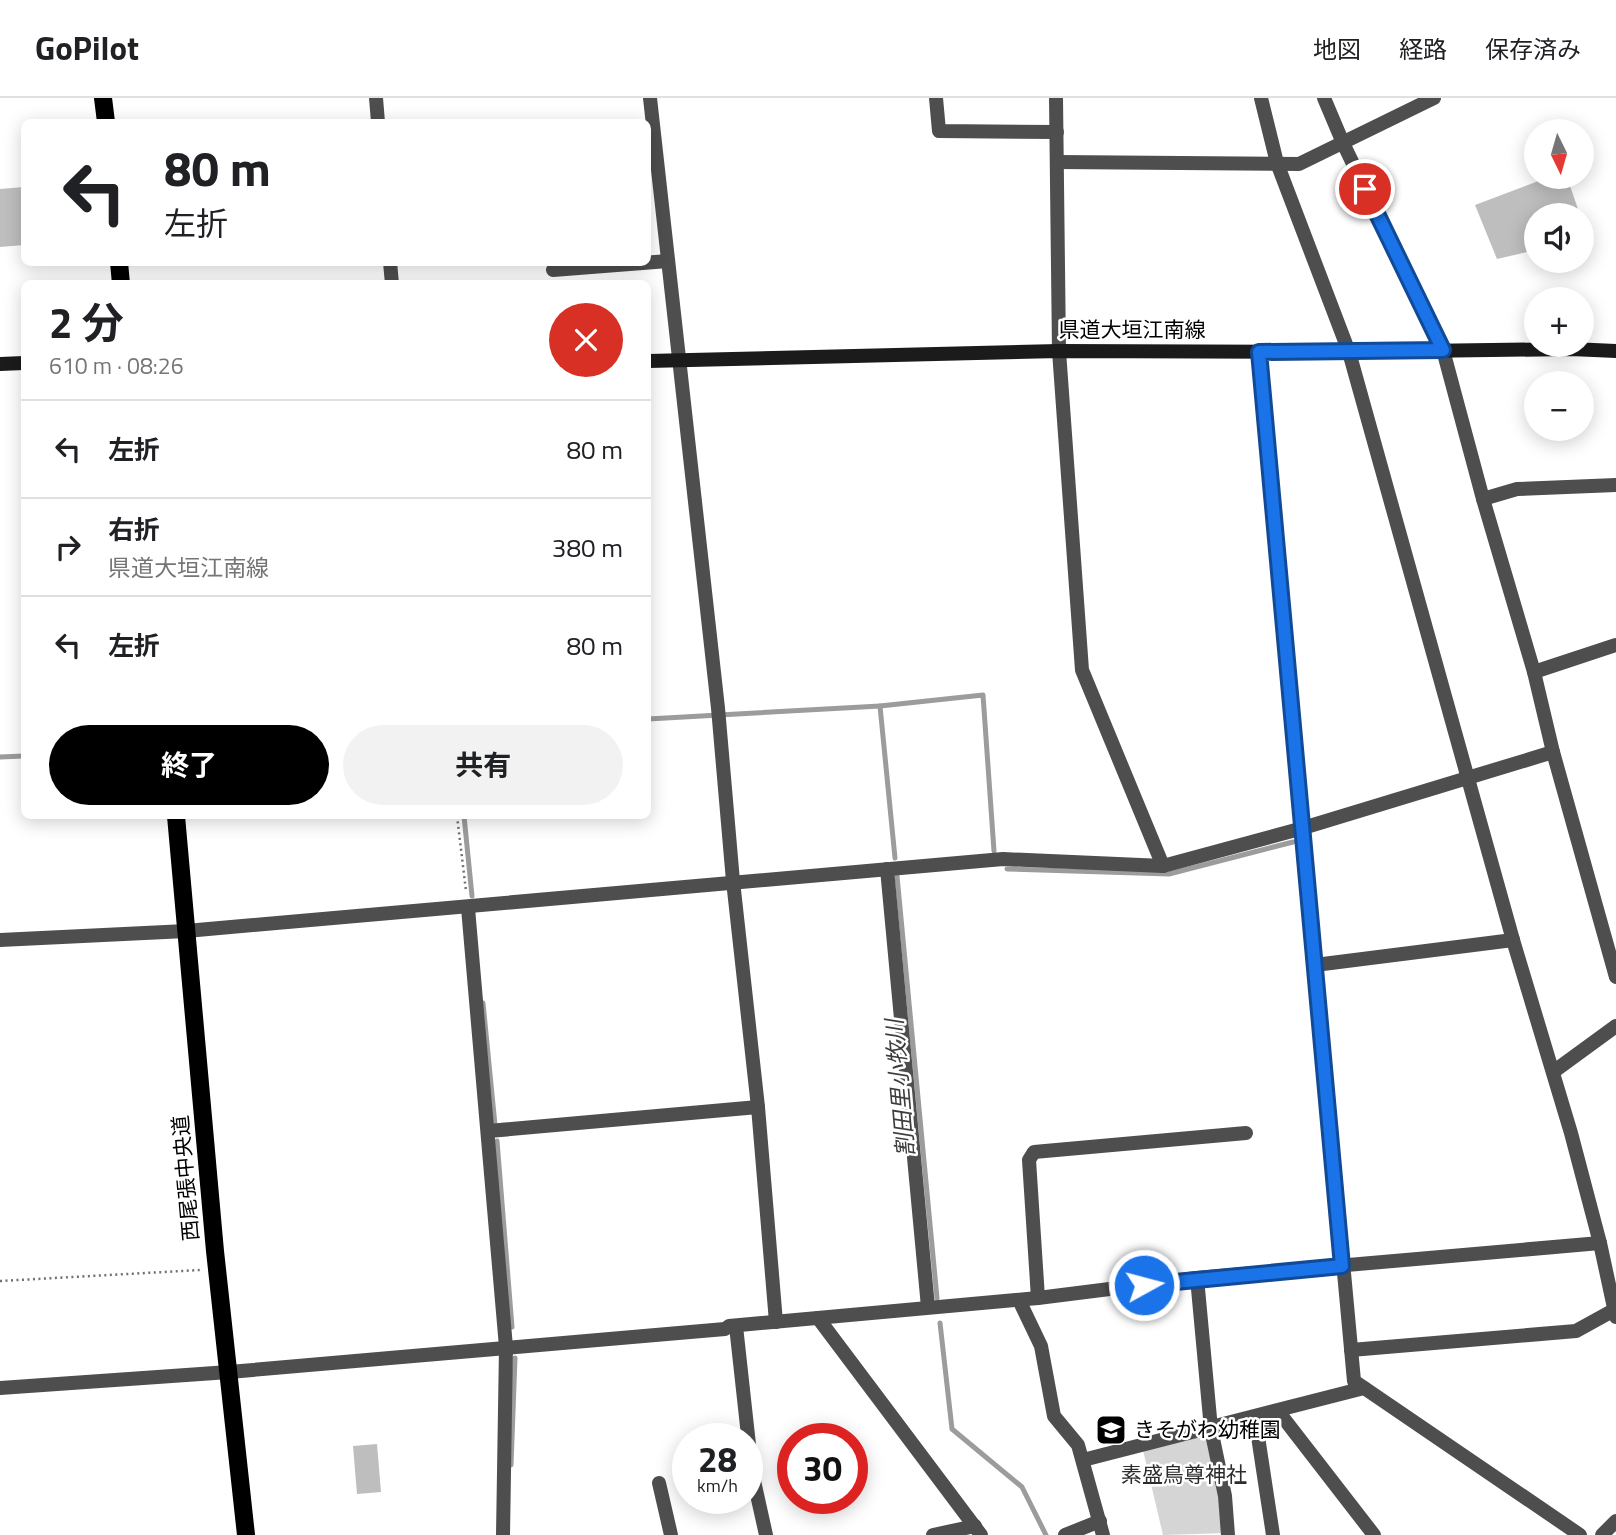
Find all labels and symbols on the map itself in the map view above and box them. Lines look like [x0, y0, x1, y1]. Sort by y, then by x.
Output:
north arrow [1524, 119, 1594, 189]
pin [1335, 159, 1395, 219]
street label: 県道大垣江南線 [1059, 313, 1206, 345]
water label: 割田里小牧川 [876, 1015, 923, 1158]
street label: 西尾張中央道 [164, 1114, 206, 1242]
position arrow [1107, 1248, 1181, 1322]
school or university icon: きそがわ幼稚園 [1094, 1413, 1128, 1447]
place label: きそがわ幼稚園 [1134, 1413, 1281, 1445]
speed limit sign: 30 [777, 1423, 868, 1514]
park label: 素盛鳥尊神社 [1121, 1458, 1247, 1490]

